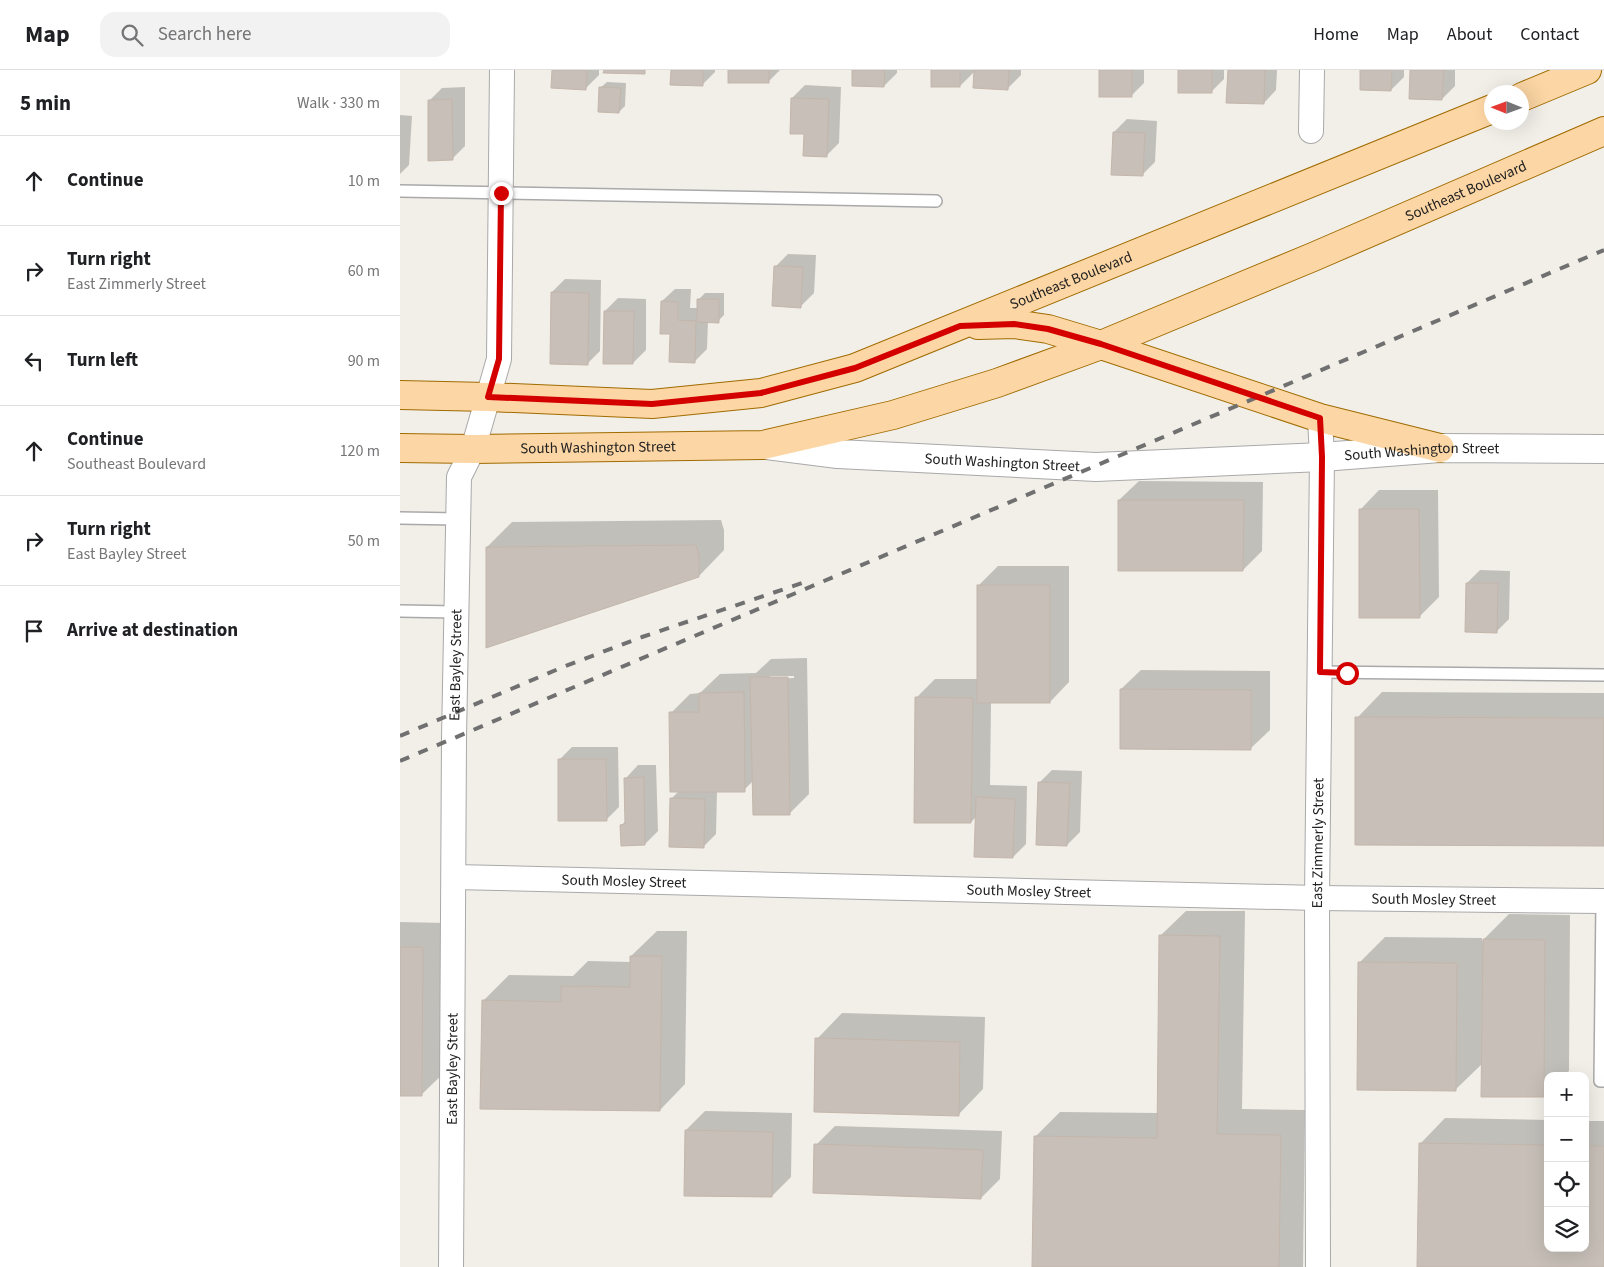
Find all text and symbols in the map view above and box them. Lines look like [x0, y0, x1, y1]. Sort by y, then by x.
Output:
search box [100, 12, 450, 57]
text: Map [25, 17, 70, 52]
icon: search [118, 21, 146, 49]
text: Search here [158, 21, 251, 48]
text: Home [1313, 22, 1359, 47]
text: Map [1387, 22, 1419, 47]
text: About [1447, 22, 1492, 47]
text: Contact [1520, 22, 1579, 47]
north arrow [1484, 85, 1529, 130]
text: 5 min [20, 88, 71, 118]
text: Walk · 330 m [297, 92, 380, 114]
street label: Southeast Boulevard [1402, 155, 1530, 226]
icon: ahead [20, 167, 48, 195]
text: Continue [67, 167, 144, 194]
text: 10 m [348, 170, 380, 192]
route end [490, 182, 513, 205]
text: Turn right [67, 246, 151, 273]
street label: Southeast Boulevard [1006, 246, 1135, 315]
icon: right [20, 257, 48, 285]
text: 60 m [348, 260, 380, 282]
text: East Zimmerly Street [67, 273, 206, 295]
icon: left [20, 347, 48, 375]
text: Turn left [67, 347, 138, 374]
text: 90 m [348, 350, 380, 372]
text: Continue [67, 426, 144, 453]
street label: South Washington Street [520, 436, 676, 459]
icon: ahead [20, 437, 48, 465]
street label: South Washington Street [1343, 437, 1499, 466]
text: 120 m [340, 440, 380, 462]
street label: South Washington Street [924, 448, 1080, 477]
text: Southeast Boulevard [67, 453, 206, 475]
text: Turn right [67, 516, 151, 543]
icon: right [20, 527, 48, 555]
text: 50 m [348, 530, 380, 552]
text: East Bayley Street [67, 543, 186, 565]
street label: East Bayley Street [444, 609, 467, 721]
icon: arrive [20, 617, 48, 645]
text: Arrive at destination [67, 617, 238, 644]
route start [1336, 662, 1359, 685]
street label: East Zimmerly Street [1306, 778, 1329, 908]
street label: South Mosley Street [561, 869, 687, 893]
street label: South Mosley Street [966, 879, 1092, 903]
street label: South Mosley Street [1371, 888, 1496, 910]
street label: East Bayley Street [441, 1013, 463, 1125]
map controls [1544, 1072, 1589, 1252]
button: + [1544, 1072, 1589, 1117]
button: − [1544, 1117, 1589, 1162]
button: locate [1544, 1162, 1589, 1207]
button: layers [1544, 1207, 1589, 1252]

